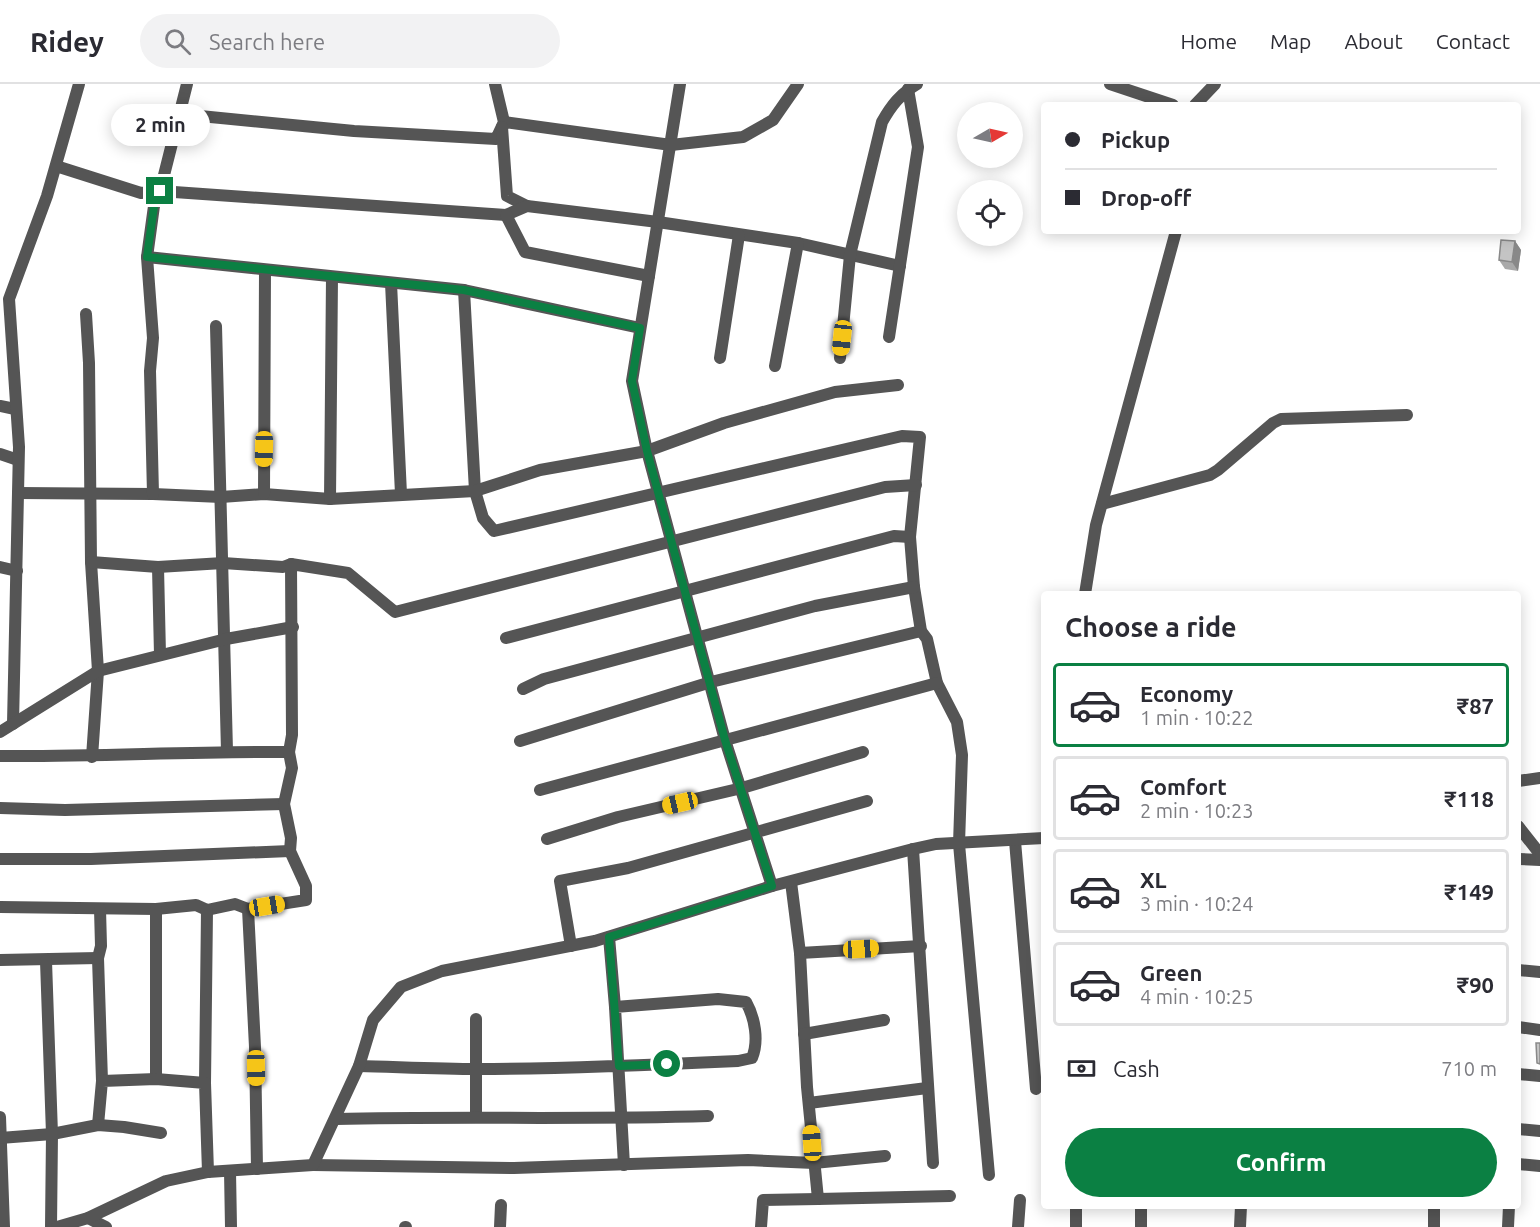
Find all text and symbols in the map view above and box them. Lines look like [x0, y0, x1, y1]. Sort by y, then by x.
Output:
search box [140, 14, 560, 68]
icon: search [161, 25, 194, 58]
text: Ridey [30, 26, 104, 57]
text: Search here [209, 29, 325, 54]
text: Home [1180, 29, 1237, 53]
text: Map [1270, 29, 1311, 53]
text: About [1344, 29, 1403, 53]
text: Contact [1436, 29, 1510, 53]
north arrow [957, 102, 1023, 168]
map controls [957, 102, 1023, 246]
callout: 2 min [110, 104, 210, 146]
text: 2 min [135, 113, 186, 136]
text: Pickup [1101, 127, 1170, 152]
route end [146, 177, 173, 204]
button: locate [957, 180, 1023, 246]
text: Drop-off [1101, 185, 1191, 210]
car [831, 319, 853, 357]
car [255, 431, 273, 467]
text: Choose a ride [1065, 612, 1237, 642]
icon: car [1068, 678, 1122, 732]
text: Economy [1140, 681, 1233, 706]
text: ₹87 [1457, 693, 1494, 718]
text: 1 min · 10:22 [1140, 706, 1254, 729]
icon: car [1068, 771, 1122, 825]
text: Comfort [1140, 774, 1227, 799]
text: ₹118 [1444, 786, 1494, 811]
car [660, 790, 700, 816]
text: 2 min · 10:23 [1140, 799, 1254, 822]
icon: car [1068, 864, 1122, 918]
text: XL [1140, 867, 1167, 892]
text: ₹149 [1444, 879, 1494, 904]
text: 3 min · 10:24 [1140, 892, 1254, 915]
car [248, 894, 286, 918]
car [843, 939, 879, 959]
icon: car [1068, 957, 1122, 1011]
text: Green [1140, 960, 1202, 985]
text: ₹90 [1457, 972, 1494, 997]
text: 4 min · 10:25 [1140, 985, 1254, 1008]
car [247, 1050, 265, 1086]
route start [653, 1050, 680, 1077]
icon: cash [1065, 1052, 1098, 1085]
text: Cash [1113, 1056, 1160, 1081]
text: 710 m [1441, 1057, 1497, 1080]
car [802, 1124, 822, 1162]
button: Confirm [1065, 1128, 1497, 1197]

